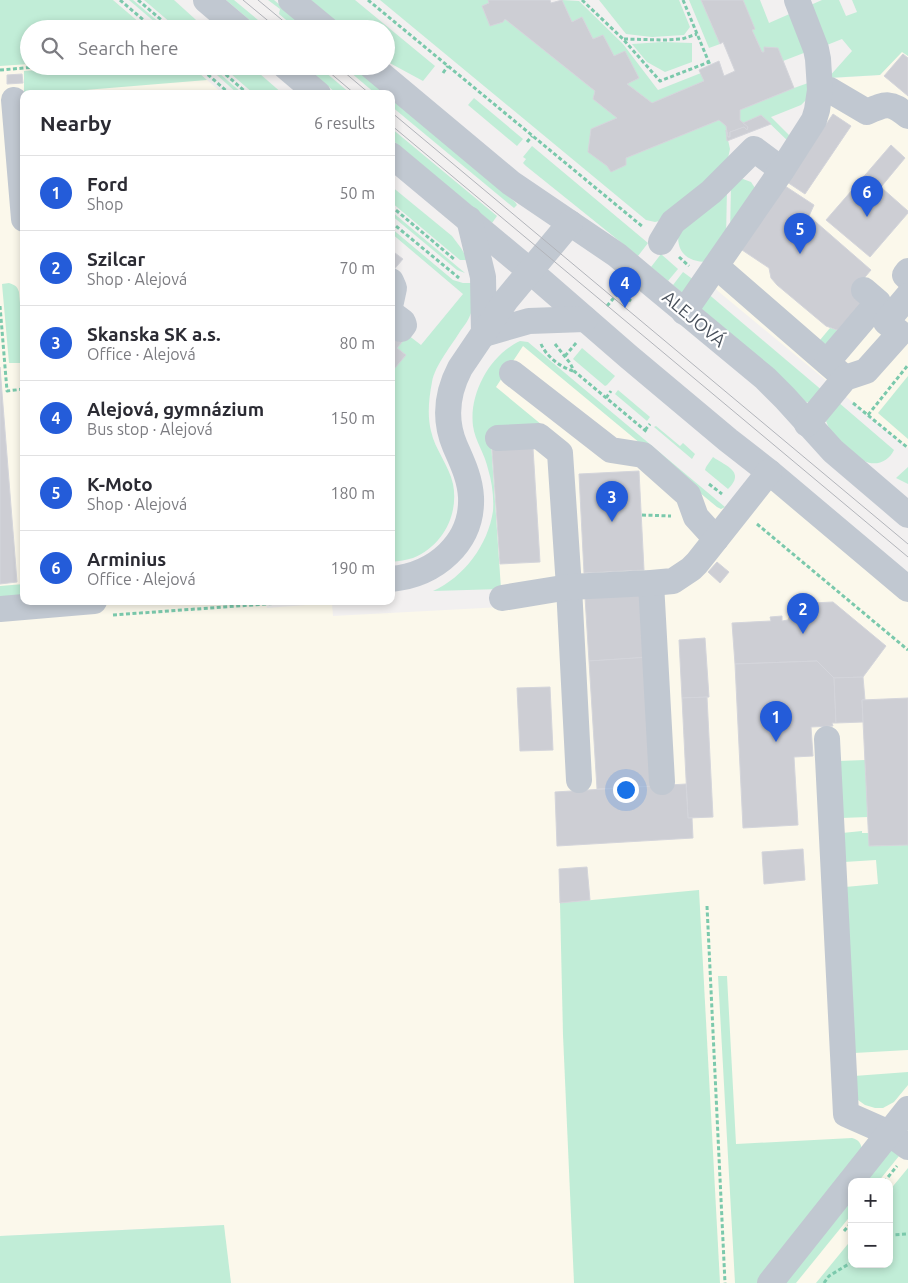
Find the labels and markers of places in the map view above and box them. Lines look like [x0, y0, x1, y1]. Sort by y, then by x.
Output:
pin: 6 [851, 176, 883, 217]
pin: 5 [784, 213, 816, 254]
pin: 4 [609, 267, 641, 308]
pin: 3 [596, 481, 628, 522]
pin: 2 [787, 593, 819, 634]
pin: 1 [760, 701, 792, 742]

